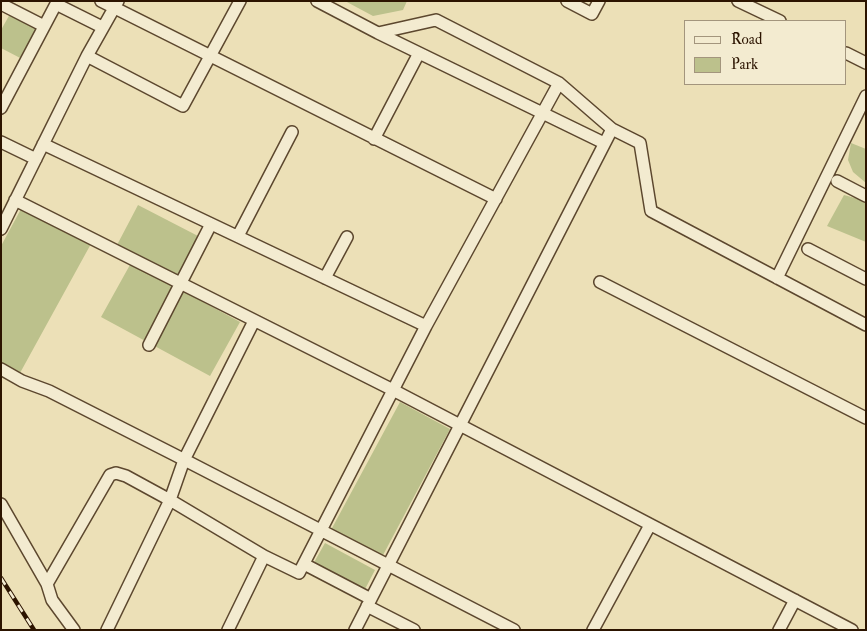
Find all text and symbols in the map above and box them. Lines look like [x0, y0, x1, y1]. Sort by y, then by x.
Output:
legend [684, 20, 847, 85]
text: Road [731, 30, 762, 49]
text: Park [731, 55, 758, 74]

